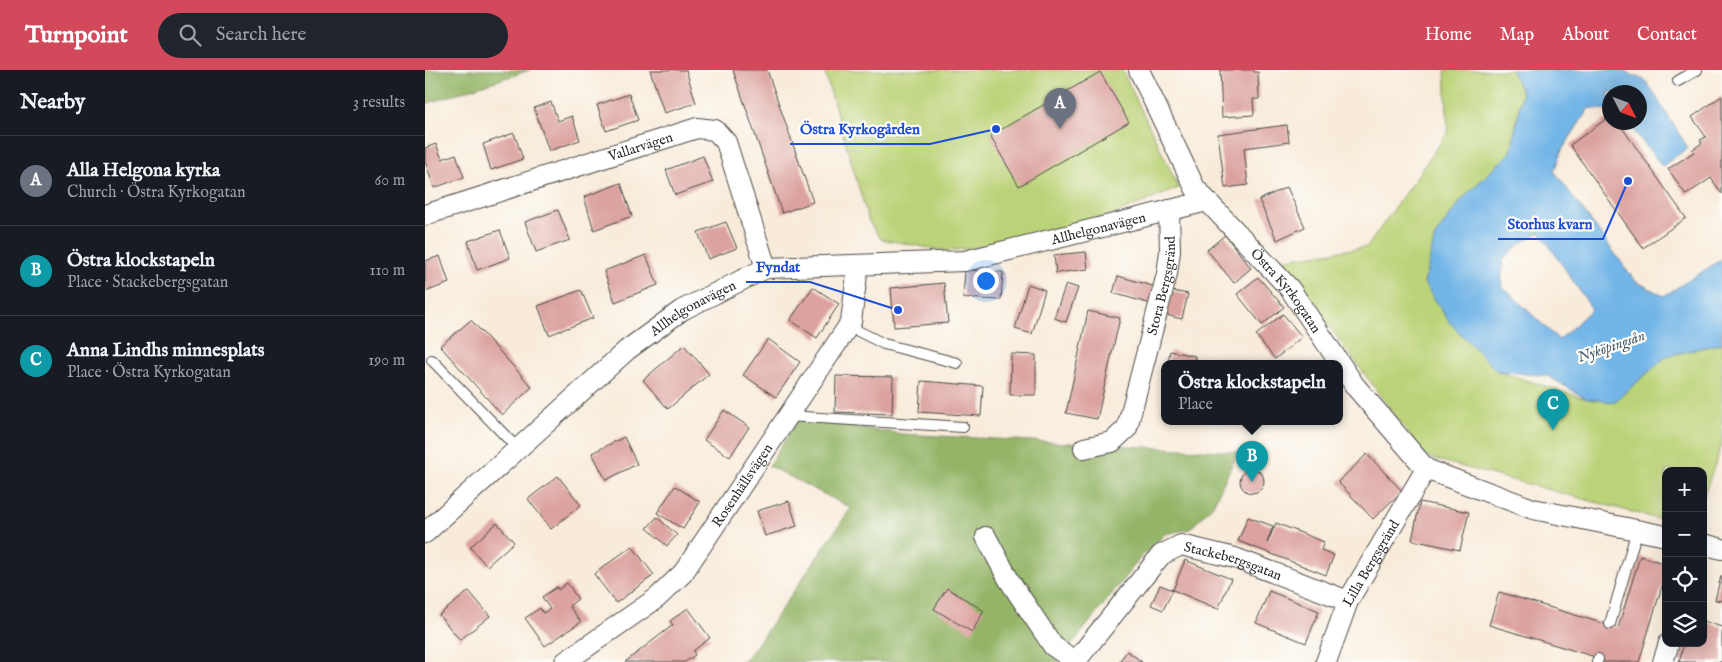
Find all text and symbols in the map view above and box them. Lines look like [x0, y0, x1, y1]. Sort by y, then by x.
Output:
search box [158, 13, 508, 58]
text: Turnpoint [25, 20, 128, 51]
icon: search [176, 21, 204, 49]
text: Search here [216, 23, 306, 47]
text: Home [1425, 24, 1472, 47]
text: Map [1500, 24, 1534, 47]
text: About [1562, 24, 1609, 47]
text: Contact [1637, 24, 1697, 47]
north arrow [1602, 85, 1647, 130]
pin: A [1044, 88, 1076, 129]
text: Nearby [20, 89, 85, 116]
text: 3 results [353, 93, 405, 113]
callout: Östra Kyrkogården [790, 114, 930, 144]
text: Östra Kyrkogården [800, 120, 920, 139]
street label: Vallarvägen [605, 128, 676, 166]
text: Alla Helgona kyrka [67, 159, 220, 183]
text: A [31, 171, 41, 191]
text: 60 m [375, 171, 405, 191]
text: Church · Östra Kyrkogatan [67, 183, 245, 203]
street label: Allhelgonavägen [1048, 208, 1148, 250]
callout: Storhus kvarn [1498, 209, 1603, 239]
text: Storhus kvarn [1507, 215, 1593, 234]
street label: Stora Bergsgränd [1143, 235, 1180, 337]
street label: Östra Kyrkogatan [1246, 244, 1325, 337]
text: Östra klockstapeln [67, 249, 215, 273]
callout: Fyndat [746, 252, 810, 282]
text: Fyndat [756, 258, 801, 277]
text: B [31, 261, 41, 281]
text: 110 m [369, 261, 405, 281]
your location [973, 268, 999, 294]
text: Place · Stackebergsgatan [67, 273, 228, 293]
street label: Allhelgonavägen [646, 276, 740, 341]
water label: Nyköpingsån [1575, 326, 1648, 368]
text: Anna Lindhs minnesplats [67, 339, 264, 363]
text: C [30, 351, 42, 371]
text: 190 m [368, 351, 405, 371]
popup [1161, 360, 1343, 425]
text: Place · Östra Kyrkogatan [67, 363, 231, 383]
text: Östra klockstapeln [1178, 371, 1326, 395]
pin: C [1537, 389, 1569, 430]
text: Place [1178, 395, 1213, 415]
street label: Rosenhällsvägen [708, 440, 777, 531]
pin: B [1236, 441, 1268, 482]
map controls [1662, 467, 1707, 647]
button: + [1662, 467, 1707, 512]
button: − [1662, 512, 1707, 557]
street label: Lilla Bergsgränd [1339, 516, 1404, 610]
street label: Stackebergsgatan [1182, 538, 1285, 585]
button: locate [1662, 557, 1707, 602]
button: layers [1662, 602, 1707, 647]

